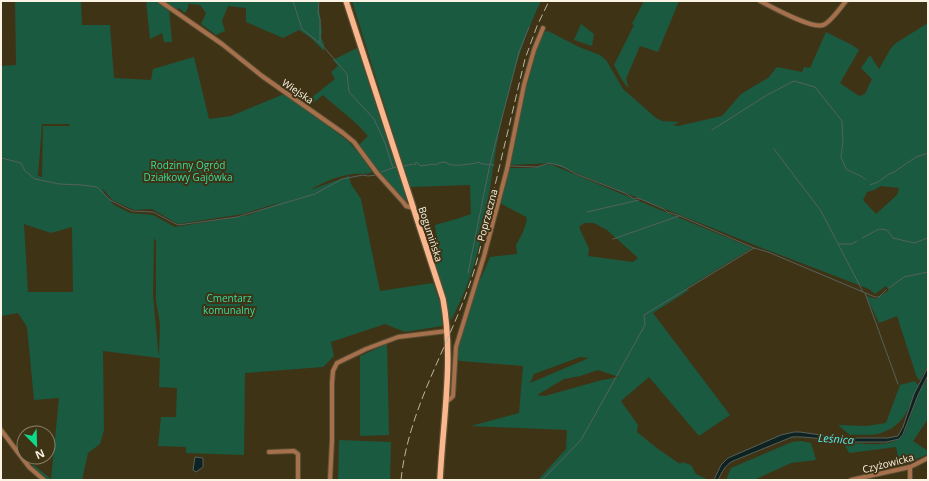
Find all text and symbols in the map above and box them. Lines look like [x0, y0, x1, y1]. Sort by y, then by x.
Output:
street label: Wiejska [279, 75, 317, 107]
park label: Rodzinny Ogród Działkowy Gajówka [143, 158, 233, 184]
street label: Poprzeczna [473, 187, 501, 243]
street label: Bogumińska [415, 204, 447, 264]
park label: Cmentarz komunalny [203, 291, 256, 317]
north arrow [16, 425, 56, 465]
water label: Leśnica [818, 430, 854, 447]
text: N [33, 446, 47, 463]
street label: Czyżowicka [861, 450, 915, 476]

